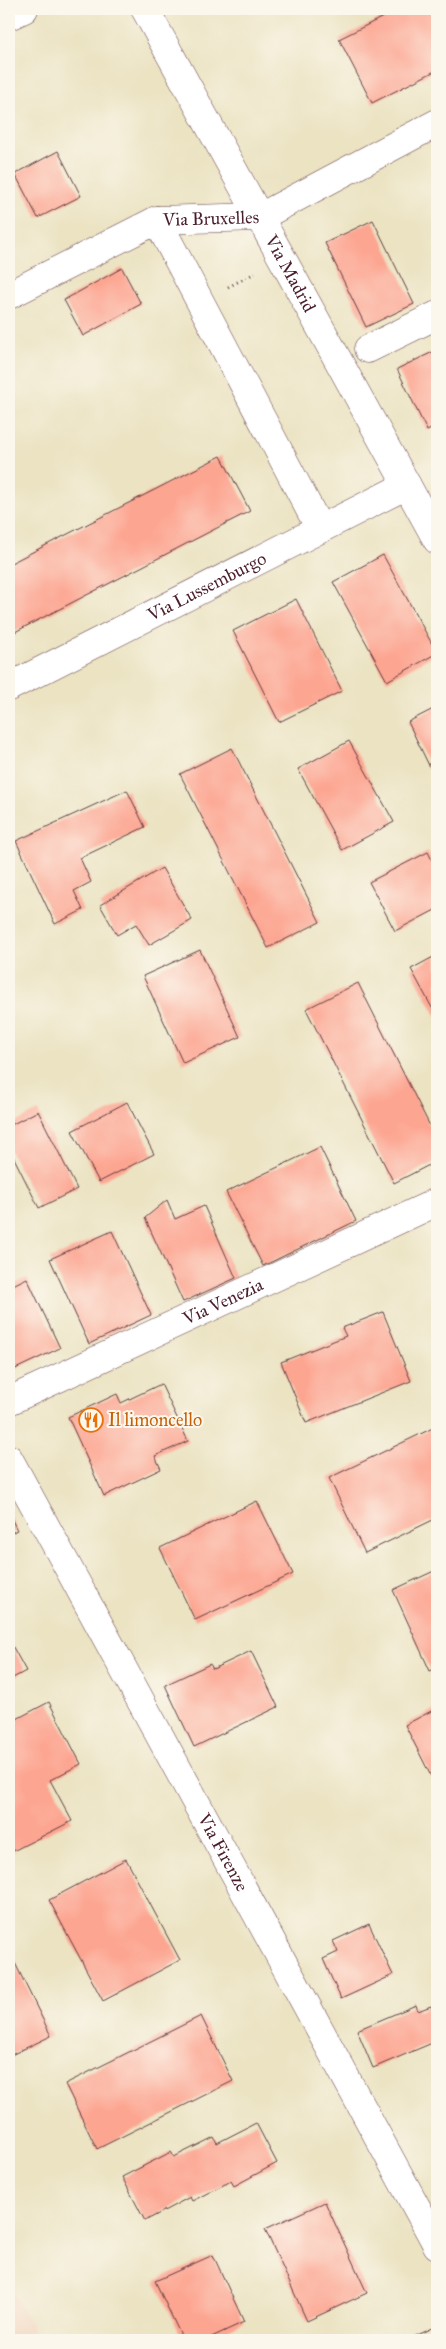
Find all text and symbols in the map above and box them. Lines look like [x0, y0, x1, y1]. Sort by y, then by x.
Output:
street label: Via Bruxelles [162, 206, 260, 231]
street label: Via Madrid [260, 230, 321, 316]
street label: Via Lussemburgo [143, 547, 270, 626]
street label: Via Venezia [179, 1273, 267, 1330]
restaurant icon: Il limoncello [78, 1407, 104, 1433]
place label: Il limoncello [108, 1409, 202, 1431]
street label: Via Firenze [193, 1809, 253, 1895]

